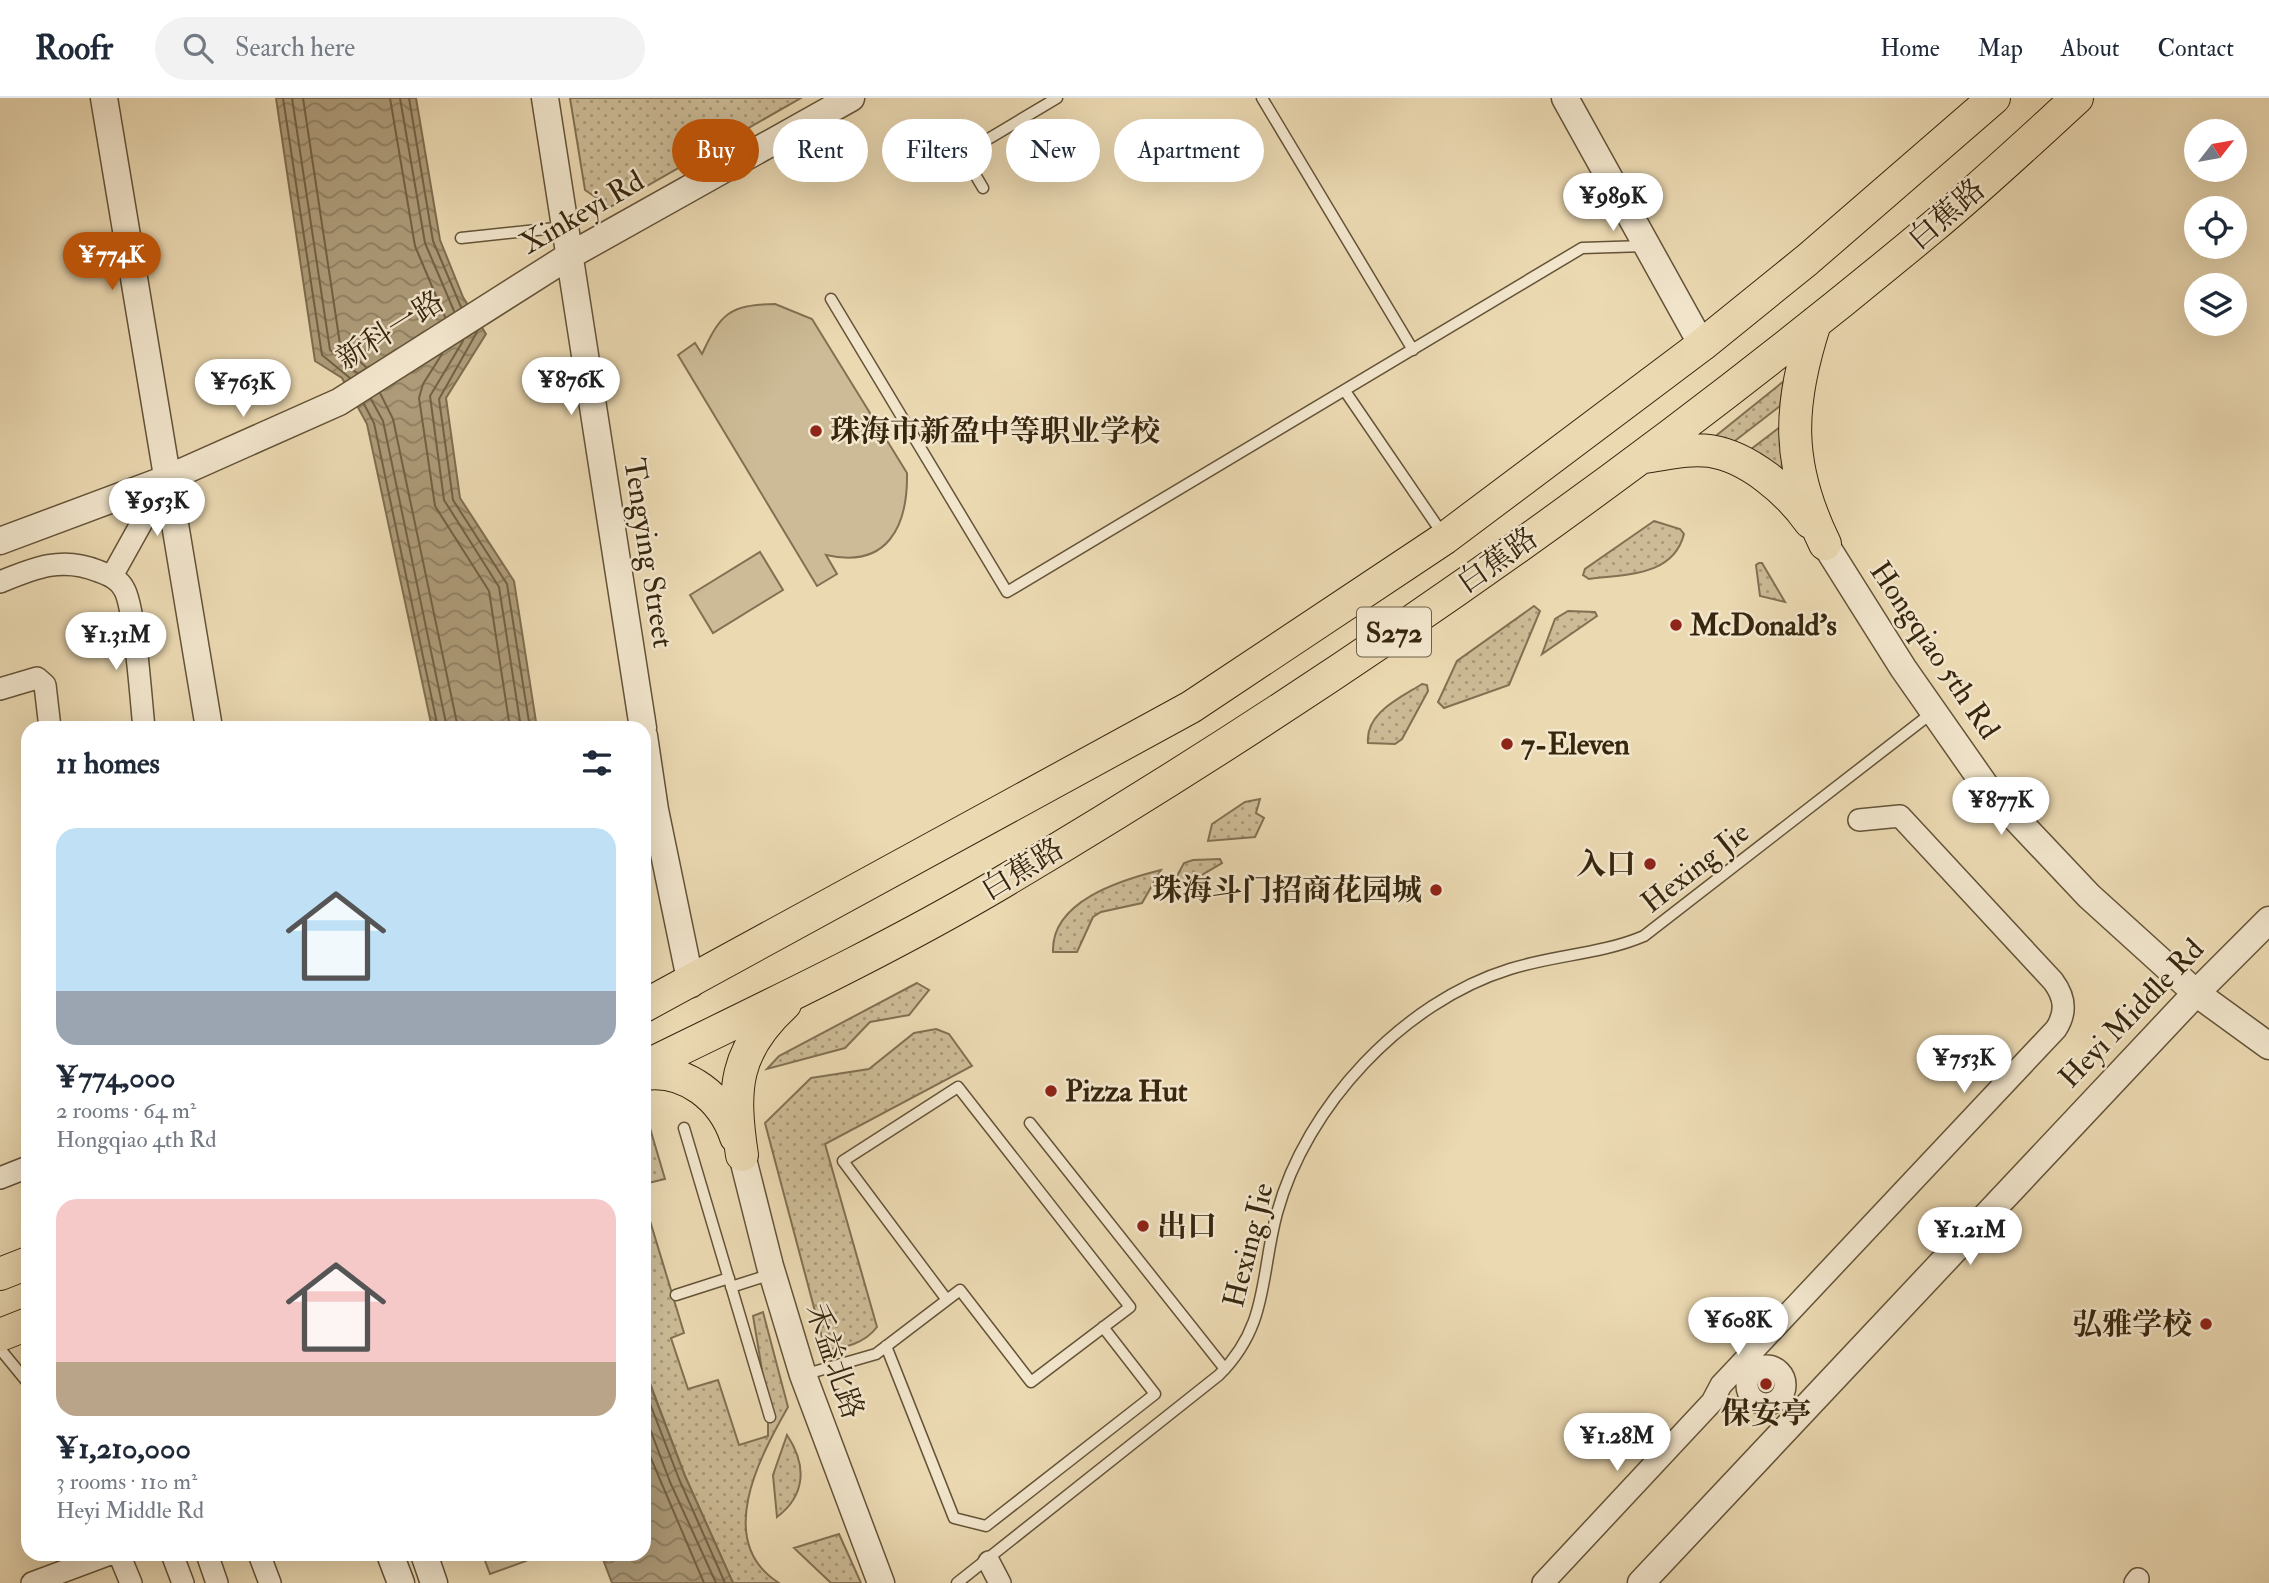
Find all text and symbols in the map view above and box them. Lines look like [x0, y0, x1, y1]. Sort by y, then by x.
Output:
search box [155, 17, 645, 80]
text: Roofr [35, 28, 113, 69]
icon: search [179, 29, 217, 67]
text: Search here [235, 32, 355, 64]
text: Home [1880, 33, 1940, 64]
text: Map [1978, 33, 2023, 64]
text: About [2061, 33, 2120, 64]
text: Contact [2158, 33, 2234, 64]
chip: Buy [672, 119, 759, 182]
chip: Rent [773, 119, 868, 182]
chip: Filters [882, 119, 992, 182]
chip: New [1006, 119, 1100, 182]
chip: Apartment [1114, 119, 1264, 182]
north arrow [2184, 119, 2247, 182]
map controls [2184, 119, 2247, 336]
street label: Xinkeyi Rd [514, 162, 651, 263]
street label: 白蕉路 [1900, 171, 1992, 258]
pin: ¥989K [1564, 174, 1662, 233]
text: ¥989K [1579, 181, 1647, 210]
button: locate [2184, 196, 2247, 259]
pin: ¥774K [63, 232, 161, 292]
text: ¥774K [79, 240, 145, 269]
button: layers [2184, 273, 2247, 336]
street label: 新科一路 [330, 283, 451, 378]
pin: ¥876K [522, 358, 620, 417]
pin: ¥763K [194, 360, 292, 419]
text: ¥876K [538, 365, 604, 394]
text: ¥763K [211, 367, 275, 396]
place label: 珠海市新盈中等职业学校 [830, 413, 1160, 450]
marker: 珠海市新盈中等职业学校 [808, 423, 824, 439]
street label: Tengying Street [615, 456, 682, 651]
pin: ¥953K [108, 478, 206, 538]
text: ¥953K [125, 486, 189, 515]
street label: 白蕉路 [1450, 519, 1545, 601]
street label: Hongqiao 5th Rd [1861, 554, 2008, 746]
place label: McDonald's [1689, 607, 1837, 644]
road number: S272 [1357, 608, 1431, 656]
pin: ¥1.31M [59, 612, 173, 672]
marker: McDonald's [1668, 617, 1684, 633]
text: ¥1.31M [81, 620, 151, 649]
place label: 7-Eleven [1521, 726, 1630, 763]
marker: 7-Eleven [1499, 736, 1515, 752]
icon: filters [578, 744, 616, 782]
text: 11 homes [56, 745, 160, 782]
pin: ¥877K [1952, 778, 2050, 837]
text: ¥877K [1968, 785, 2034, 814]
street label: Hexing Jie [1634, 814, 1757, 921]
street label: 白蕉路 [974, 830, 1070, 908]
place label: 入口 [1576, 846, 1636, 883]
marker: 入口 [1642, 856, 1658, 872]
place label: 珠海斗门招商花园城 [1152, 872, 1422, 909]
icon: home [273, 873, 399, 999]
marker: 珠海斗门招商花园城 [1428, 882, 1444, 898]
street label: Heyi Middle Rd [2051, 931, 2212, 1096]
pin: ¥753K [1915, 1035, 2013, 1095]
text: ¥753K [1933, 1043, 1995, 1072]
text: ¥774,000 [56, 1059, 175, 1096]
place label: Pizza Hut [1065, 1073, 1188, 1110]
marker: Pizza Hut [1043, 1083, 1059, 1099]
text: 2 rooms · 64 m² [56, 1096, 196, 1125]
text: Hongqiao 4th Rd [56, 1125, 217, 1154]
street label: Hexing Jie [1215, 1179, 1282, 1311]
place label: 出口 [1157, 1208, 1217, 1245]
pin: ¥1.21M [1913, 1208, 2027, 1267]
text: ¥1.21M [1934, 1215, 2006, 1244]
marker: 出口 [1135, 1218, 1151, 1234]
icon: home [273, 1244, 399, 1370]
street label: 禾益北路 [798, 1298, 872, 1424]
pin: ¥608K [1689, 1298, 1787, 1357]
text: ¥608K [1704, 1305, 1772, 1334]
place label: 弘雅学校 [2072, 1306, 2192, 1343]
marker: 弘雅学校 [2198, 1316, 2214, 1332]
marker: 保安亭 [1758, 1376, 1774, 1392]
place label: 保安亭 [1721, 1395, 1811, 1432]
pin: ¥1.28M [1560, 1414, 1674, 1473]
text: ¥1.28M [1580, 1421, 1654, 1450]
text: ¥1,210,000 [56, 1430, 191, 1467]
text: 3 rooms · 110 m² [56, 1467, 197, 1496]
text: Heyi Middle Rd [56, 1496, 204, 1525]

